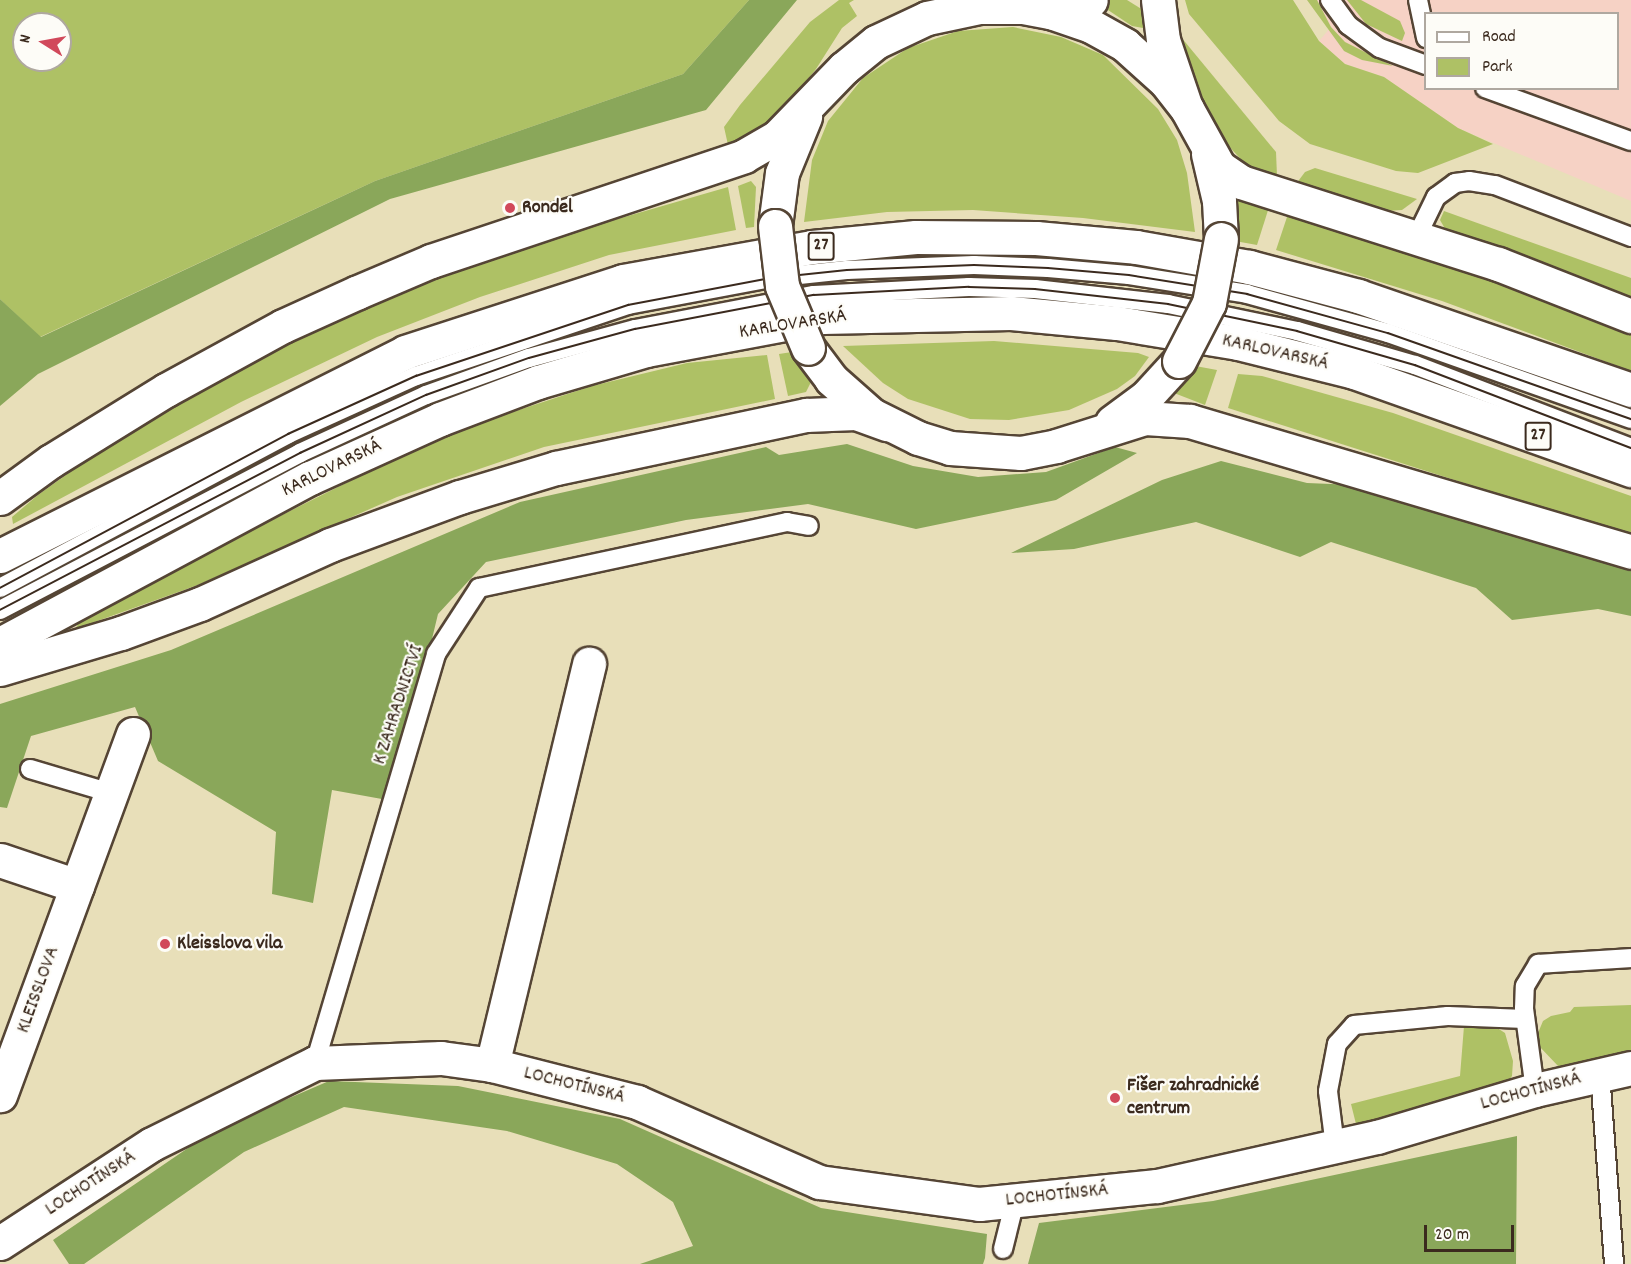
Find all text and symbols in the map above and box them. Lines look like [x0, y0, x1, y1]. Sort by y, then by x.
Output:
north arrow [12, 12, 72, 72]
legend [1424, 12, 1619, 90]
text: Road [1482, 25, 1516, 50]
text: N [14, 33, 38, 45]
text: Park [1482, 55, 1513, 80]
place label: Rondel [522, 196, 573, 220]
marker: Rondel [503, 201, 517, 215]
road number: 27 [808, 231, 834, 261]
street label: KARLOVARSKÁ [738, 305, 848, 345]
street label: KARLOVARSKÁ [1220, 329, 1330, 377]
road number: 27 [1524, 421, 1552, 451]
street label: KARLOVARSKÁ [278, 434, 386, 504]
street label: K ZAHRADNICTVÍ [368, 642, 430, 768]
place label: Kleisslova vila [177, 932, 282, 956]
marker: Kleisslova vila [158, 937, 172, 951]
street label: KLEISSLOVA [12, 943, 66, 1037]
street label: LOCHOTÍNSKÁ [521, 1062, 627, 1110]
street label: LOCHOTÍNSKÁ [1478, 1067, 1584, 1117]
place label: Fišer zahradnické centrum [1127, 1074, 1259, 1121]
marker: Fišer zahradnické centrum [1108, 1091, 1122, 1105]
street label: LOCHOTÍNSKÁ [41, 1146, 141, 1222]
street label: LOCHOTÍNSKÁ [1004, 1179, 1110, 1213]
scale bar [1427, 1213, 1517, 1251]
text: 20 m [1435, 1223, 1469, 1248]

